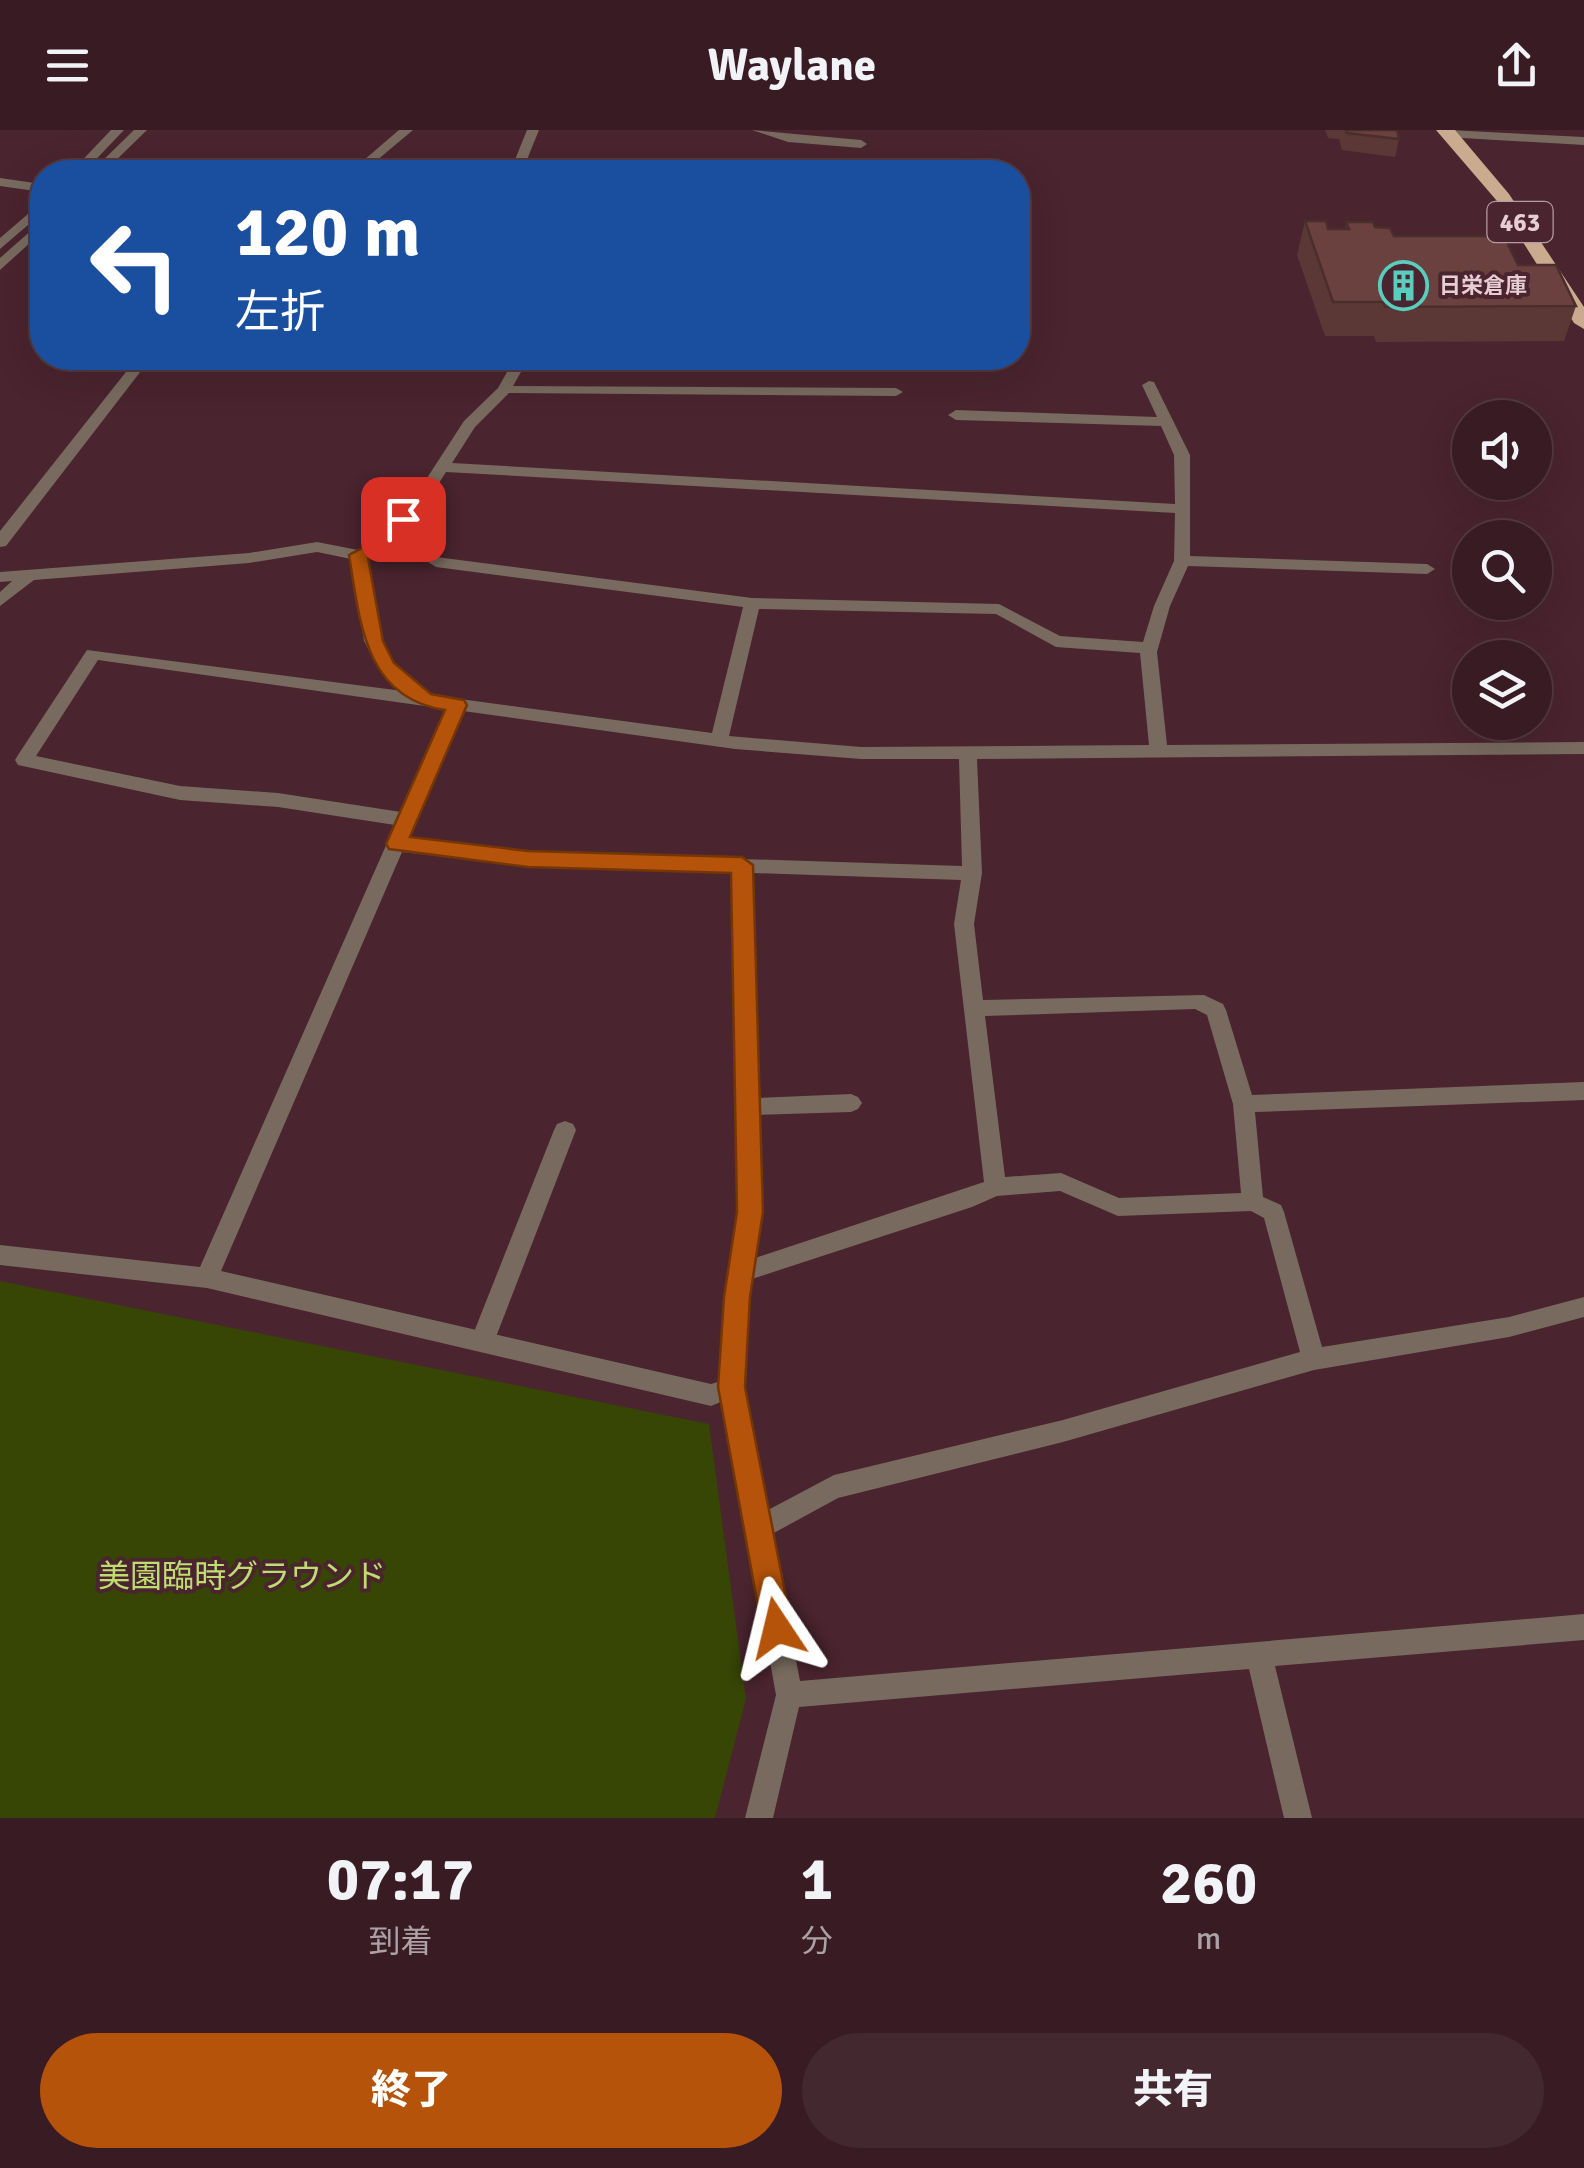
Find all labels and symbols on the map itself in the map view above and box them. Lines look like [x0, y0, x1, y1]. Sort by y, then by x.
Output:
road number: 463 [1488, 202, 1552, 242]
building icon: 日栄倉庫 [1378, 259, 1430, 311]
place label: 日栄倉庫 [1439, 272, 1527, 299]
pin [361, 477, 446, 562]
park label: 美園臨時グラウンド [98, 1557, 386, 1596]
position arrow [725, 1576, 829, 1680]

